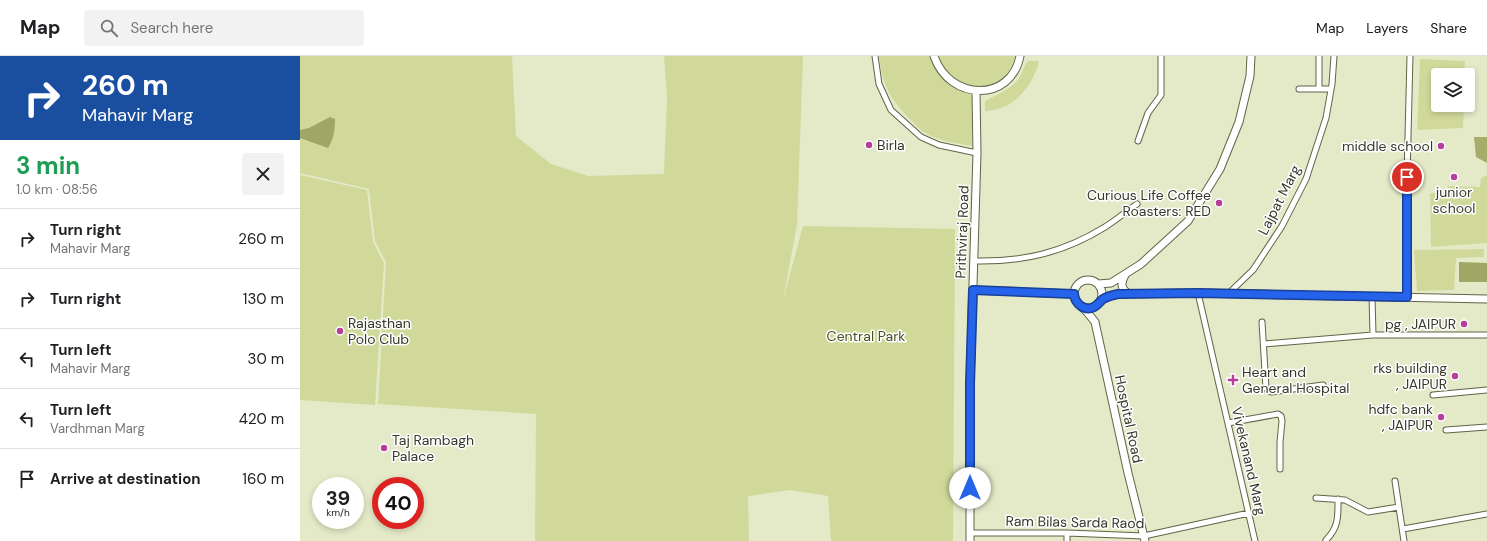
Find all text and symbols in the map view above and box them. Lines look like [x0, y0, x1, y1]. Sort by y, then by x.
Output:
search box [84, 10, 364, 46]
text: Map [20, 15, 60, 40]
icon: search [98, 17, 120, 39]
text: Search here [130, 18, 213, 38]
text: Map [1316, 19, 1344, 37]
text: Layers [1366, 19, 1408, 37]
text: Share [1430, 19, 1467, 37]
text: 260 m [82, 67, 169, 104]
map controls [1431, 68, 1475, 112]
button: layers [1431, 68, 1475, 112]
icon: right [16, 72, 68, 124]
text: Mahavir Marg [82, 103, 193, 127]
place label: Birla [877, 136, 905, 154]
place label: middle school [1342, 137, 1433, 155]
marker: Birla [864, 140, 874, 150]
marker: middle school [1436, 141, 1446, 151]
text: 3 min [16, 150, 80, 181]
button: close [242, 153, 284, 195]
pin [1390, 160, 1424, 194]
street label: Lajpat Marg [1254, 162, 1304, 238]
icon: arrive [1396, 166, 1418, 188]
marker: junior school [1449, 172, 1459, 182]
text: 1.0 km · 08:56 [16, 181, 98, 198]
place label: junior school [1433, 183, 1475, 217]
street label: Prithviraj Road [951, 185, 973, 279]
place label: Curious Life Coffee Roasters: RED [1087, 186, 1211, 220]
marker: Curious Life Coffee Roasters: RED [1214, 198, 1224, 208]
text: Turn right [50, 220, 121, 240]
icon: right [16, 228, 38, 250]
text: 260 m [238, 229, 284, 249]
text: Mahavir Marg [50, 240, 130, 257]
icon: right [16, 288, 38, 310]
text: Turn right [50, 289, 121, 309]
text: 130 m [243, 289, 284, 309]
place label: Rajasthan Polo Club [348, 314, 411, 348]
place label: pg , JAIPUR [1385, 315, 1456, 333]
marker: pg , JAIPUR [1459, 319, 1469, 329]
marker: Rajasthan Polo Club [335, 326, 345, 336]
park label: Central Park [827, 327, 905, 345]
text: Turn left [50, 340, 111, 360]
icon: left [16, 348, 38, 370]
text: 30 m [248, 349, 284, 369]
place label: rks building , JAIPUR [1373, 359, 1447, 393]
text: Mahavir Marg [50, 360, 130, 377]
place label: Heart and General Hospital [1242, 363, 1349, 397]
marker: rks building , JAIPUR [1450, 371, 1460, 381]
street label: Hospital Road [1111, 373, 1147, 465]
marker: Heart and General Hospital [1227, 374, 1239, 386]
text: Turn left [50, 400, 111, 420]
place label: hdfc bank , JAIPUR [1368, 400, 1433, 434]
street label: Vivekanand Marg [1228, 405, 1270, 517]
icon: left [16, 408, 38, 430]
text: 420 m [239, 409, 284, 429]
marker: hdfc bank , JAIPUR [1436, 412, 1446, 422]
text: Vardhman Marg [50, 420, 145, 437]
place label: Taj Rambagh Palace [392, 431, 474, 465]
marker: Taj Rambagh Palace [379, 443, 389, 453]
position arrow [949, 467, 991, 509]
icon: arrive [16, 468, 38, 490]
text: Arrive at destination [50, 469, 201, 489]
text: 160 m [242, 469, 284, 489]
speed limit sign: 40 [372, 477, 424, 529]
text: 39 [326, 485, 350, 511]
text: km/h [326, 506, 350, 519]
street label: Ram Bilas Sarda Raod [1005, 512, 1145, 532]

